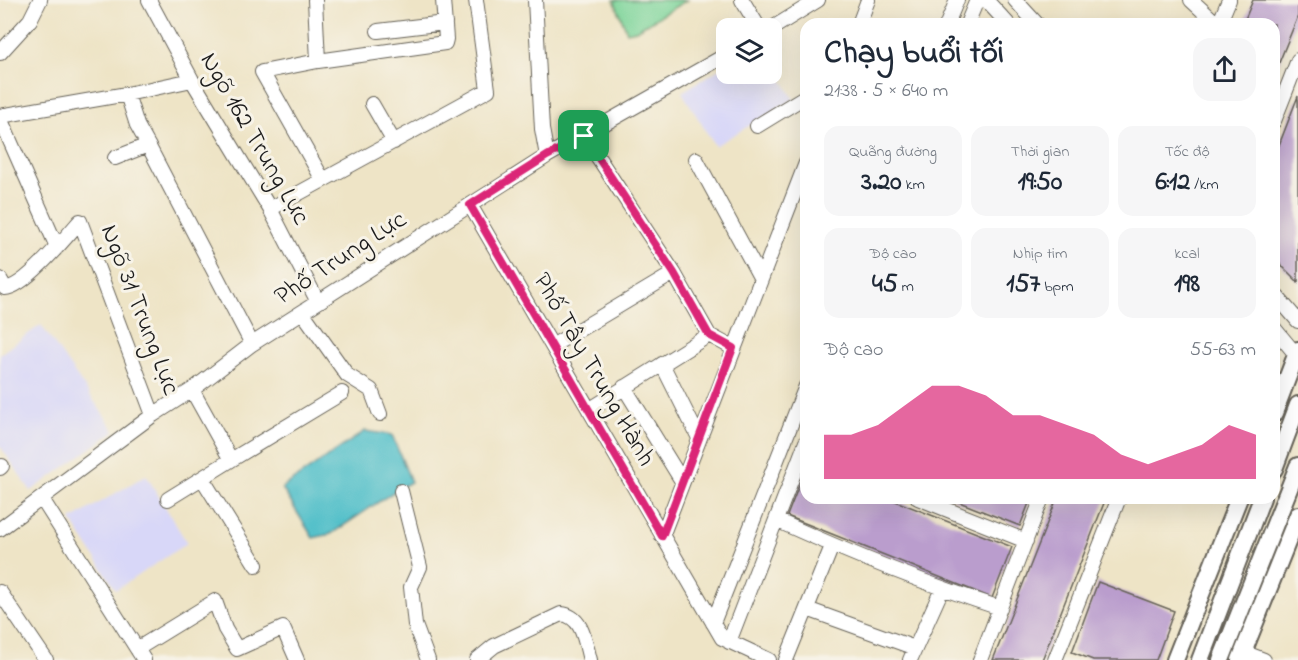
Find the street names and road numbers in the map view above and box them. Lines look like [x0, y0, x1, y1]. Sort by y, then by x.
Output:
street label: Ngõ 162 Trung Lực [189, 46, 319, 233]
street label: Phố Trung Lực [268, 202, 415, 316]
street label: Ngõ 31 Trung Lực [89, 219, 189, 401]
street label: Phố Tây Trung Hành [522, 266, 664, 474]

